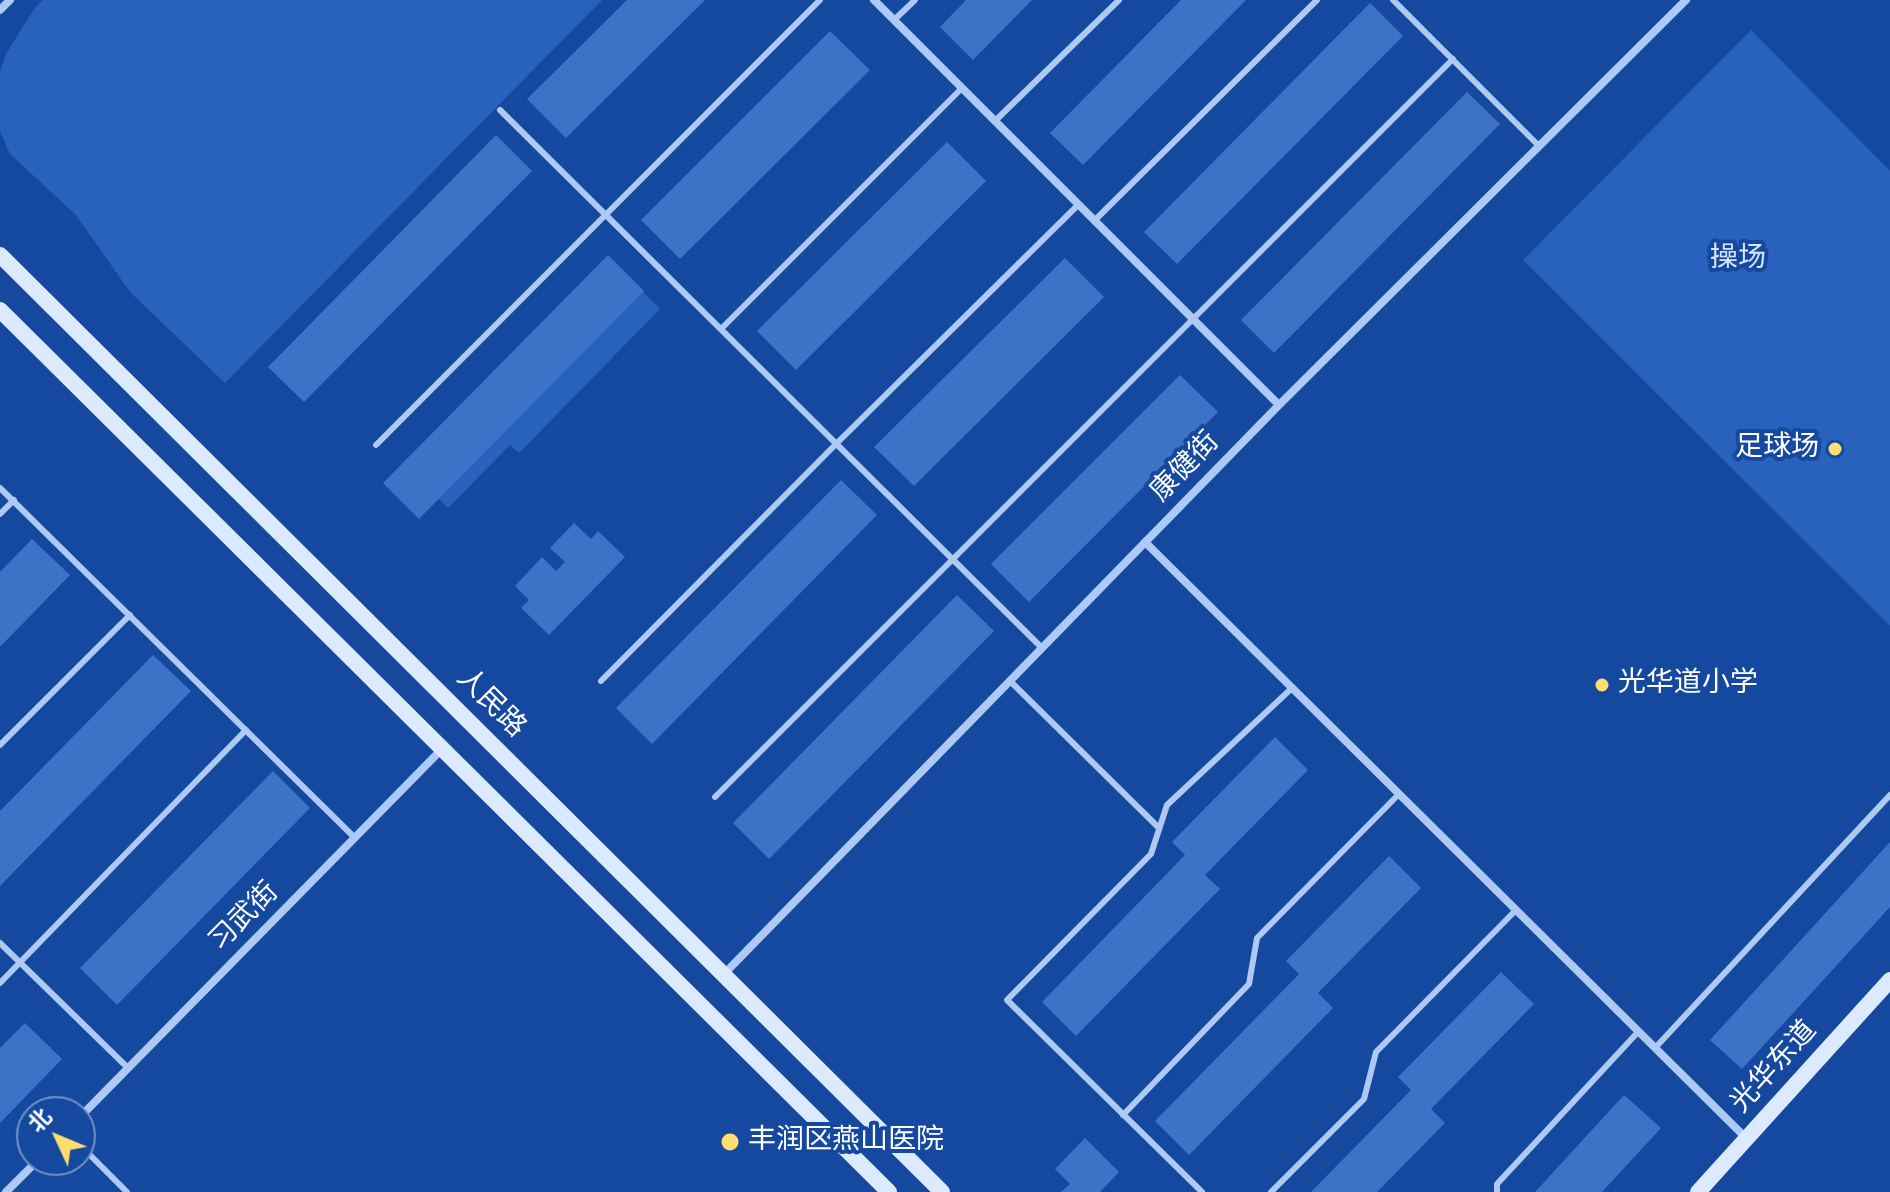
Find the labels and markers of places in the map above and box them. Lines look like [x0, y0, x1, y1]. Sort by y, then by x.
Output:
place label: 足球场 [1735, 432, 1819, 466]
marker: 足球场 [1826, 440, 1844, 458]
place label: 光华道小学 [1618, 668, 1758, 702]
marker: 光华道小学 [1593, 676, 1611, 694]
place label: 丰润区燕山医院 [748, 1125, 944, 1159]
marker: 丰润区燕山医院 [719, 1131, 741, 1153]

